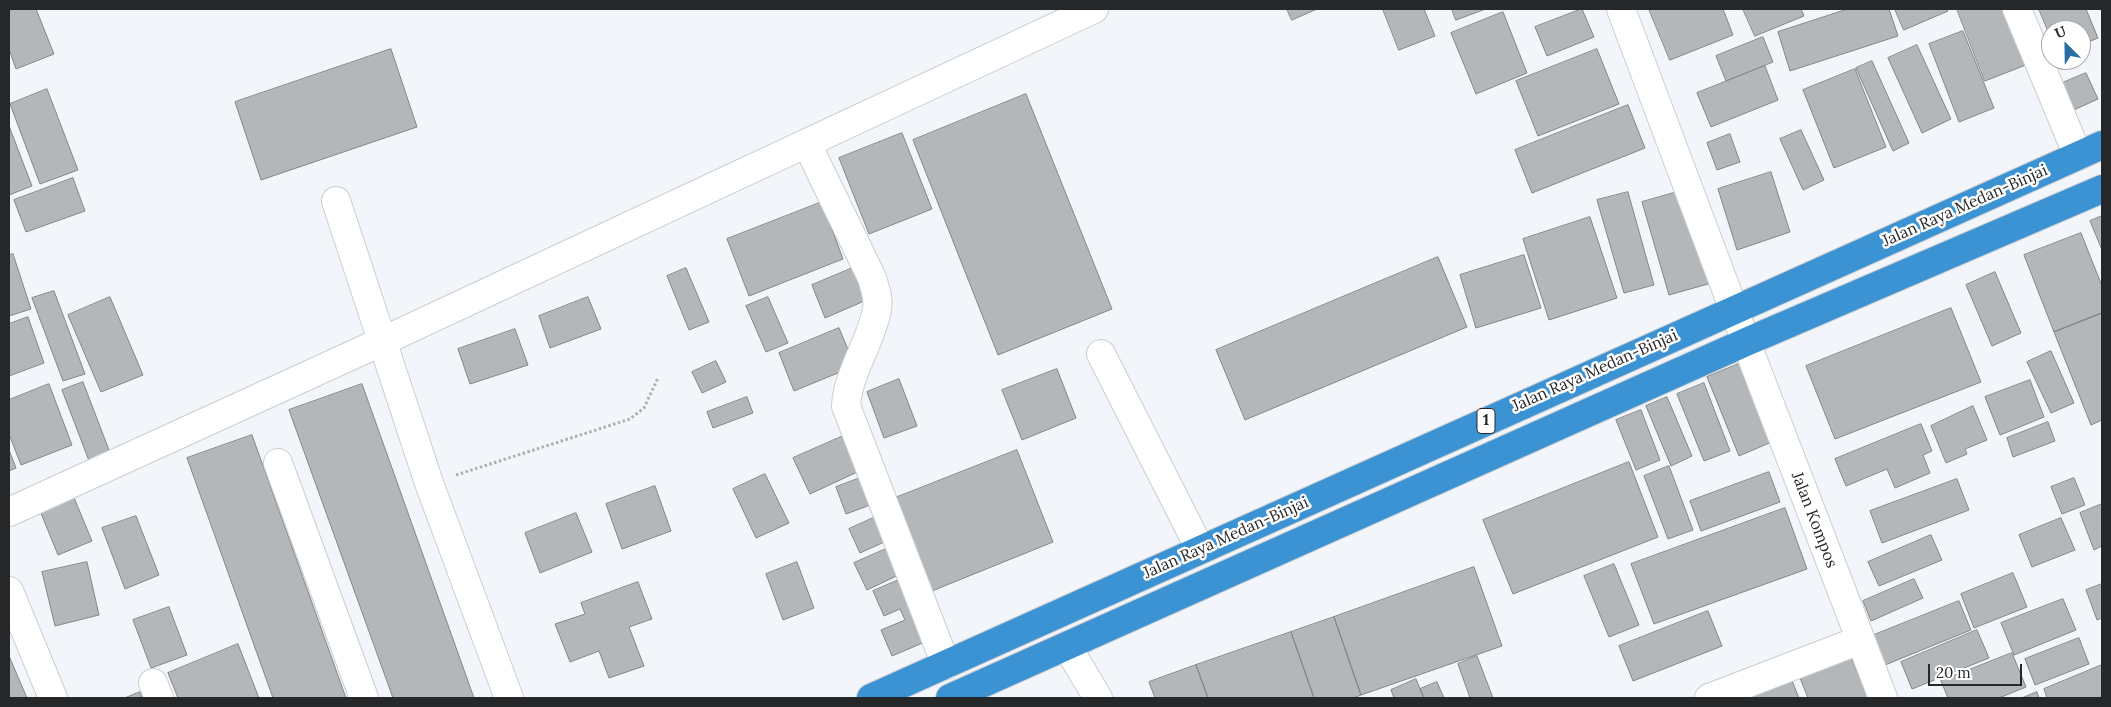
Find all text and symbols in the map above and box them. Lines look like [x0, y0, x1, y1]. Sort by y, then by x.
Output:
north arrow [2041, 20, 2091, 70]
text: U [2052, 22, 2069, 42]
street label: Jalan Raya Medan-Binjai [1879, 161, 2051, 251]
street label: Jalan Raya Medan-Binjai [1509, 326, 1681, 416]
road number: 1 [1477, 408, 1495, 434]
street label: Jalan Kompos [1787, 469, 1841, 571]
street label: Jalan Raya Medan-Binjai [1140, 493, 1312, 583]
scale bar [1931, 654, 2025, 686]
text: 20 m [1936, 663, 1971, 682]

